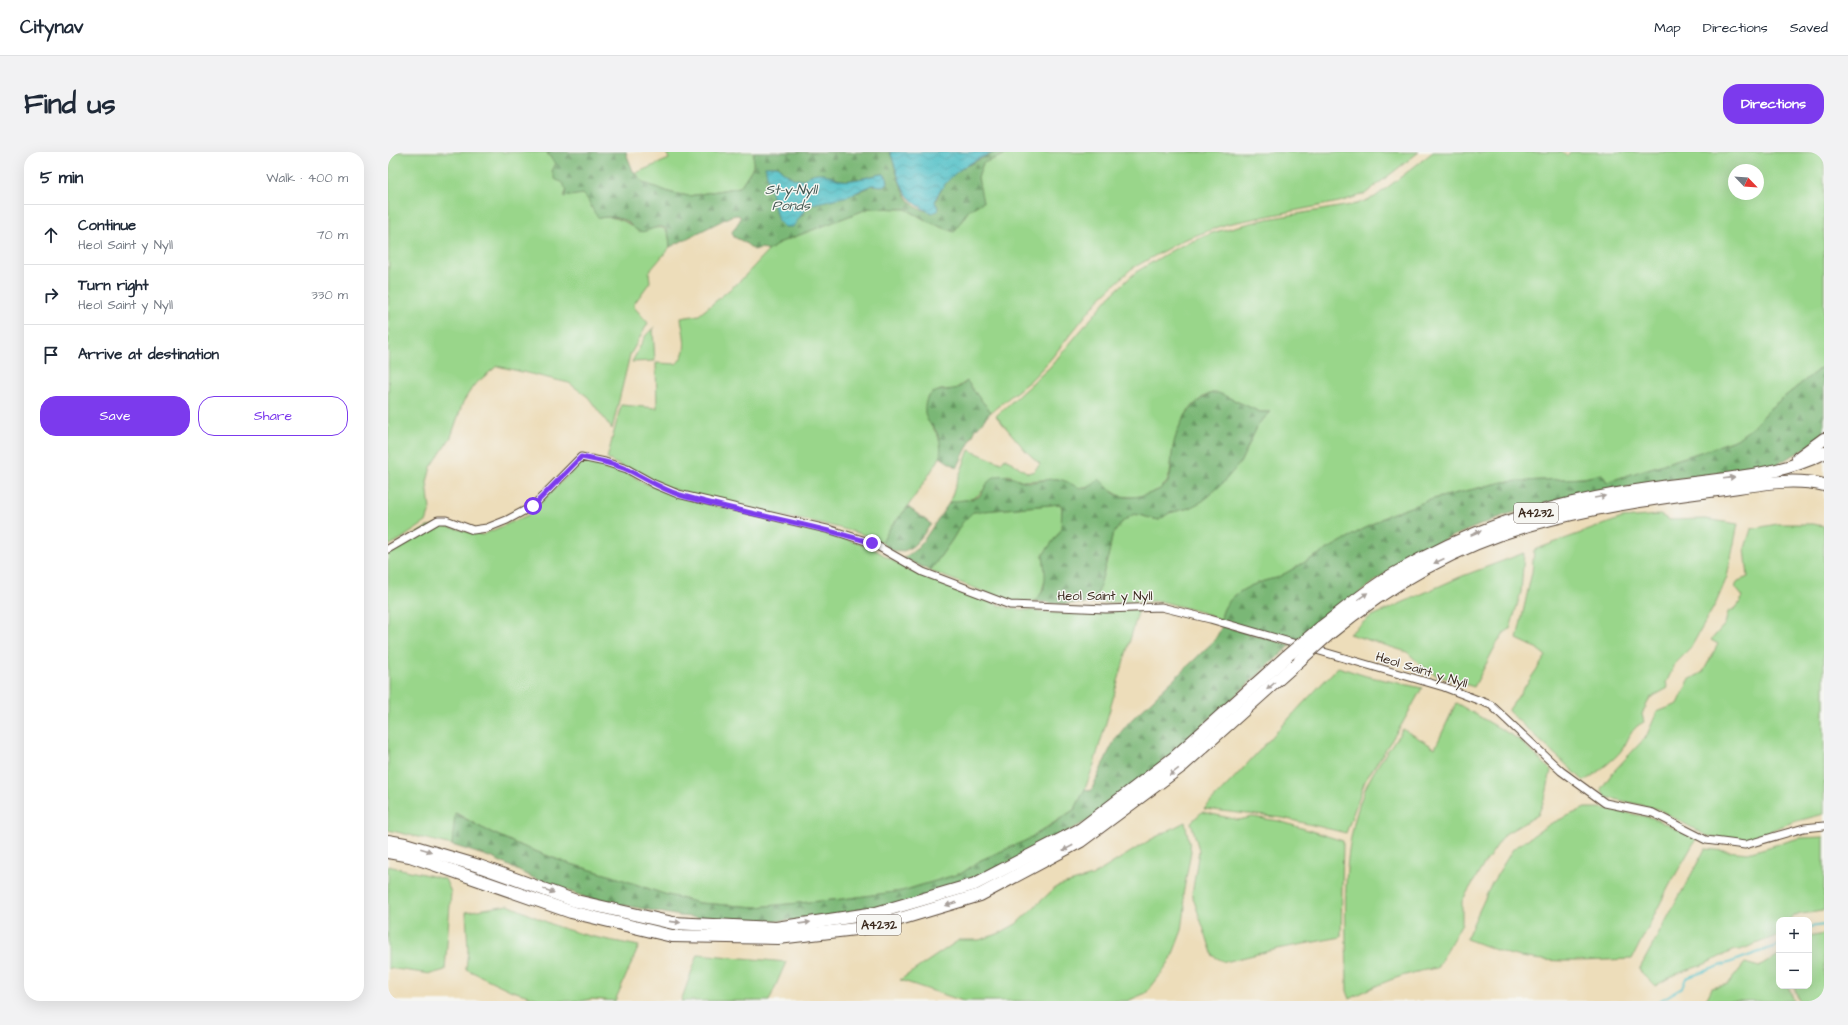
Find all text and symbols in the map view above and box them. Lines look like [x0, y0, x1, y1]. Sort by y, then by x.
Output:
text: Citynav [20, 14, 83, 41]
text: Map [1654, 18, 1681, 38]
text: Directions [1703, 18, 1768, 38]
text: Saved [1790, 18, 1828, 38]
button: Directions [1723, 84, 1824, 124]
text: Find us [24, 85, 115, 124]
north arrow [1728, 164, 1764, 200]
text: 5 min [40, 166, 83, 190]
text: Walk · 400 m [266, 169, 348, 187]
water label: St-y-Nyll Ponds [765, 180, 819, 216]
text: Continue [78, 215, 136, 236]
icon: ahead [40, 224, 62, 246]
text: 70 m [316, 226, 348, 244]
text: Heol Saint y Nyll [78, 236, 173, 254]
text: Turn right [78, 275, 149, 296]
icon: right [40, 284, 62, 306]
text: 330 m [311, 286, 348, 304]
text: Heol Saint y Nyll [78, 296, 173, 314]
icon: arrive [40, 344, 62, 366]
text: Arrive at destination [78, 344, 219, 365]
button: Save [40, 396, 190, 436]
button: Share [198, 396, 348, 436]
one-way arrow [1723, 475, 1735, 481]
one-way arrow [1594, 494, 1607, 500]
route start [524, 497, 542, 515]
road number: A4232 [1514, 503, 1558, 523]
one-way arrow [1470, 529, 1482, 535]
route end [863, 534, 881, 552]
one-way arrow [1434, 558, 1445, 564]
street label: Heol Saint y Nyll [1057, 587, 1153, 606]
one-way arrow [1357, 592, 1368, 600]
street label: Heol Saint y Nyll [1373, 647, 1470, 693]
one-way arrow [1266, 682, 1276, 691]
one-way arrow [1168, 768, 1179, 776]
one-way arrow [1063, 845, 1074, 851]
one-way arrow [420, 847, 432, 853]
one-way arrow [543, 889, 555, 895]
one-way arrow [945, 901, 957, 907]
road number: A4232 [857, 915, 901, 935]
map controls [1776, 917, 1812, 989]
button: + [1776, 917, 1812, 953]
one-way arrow [669, 919, 681, 926]
one-way arrow [798, 920, 811, 926]
button: − [1776, 953, 1812, 989]

